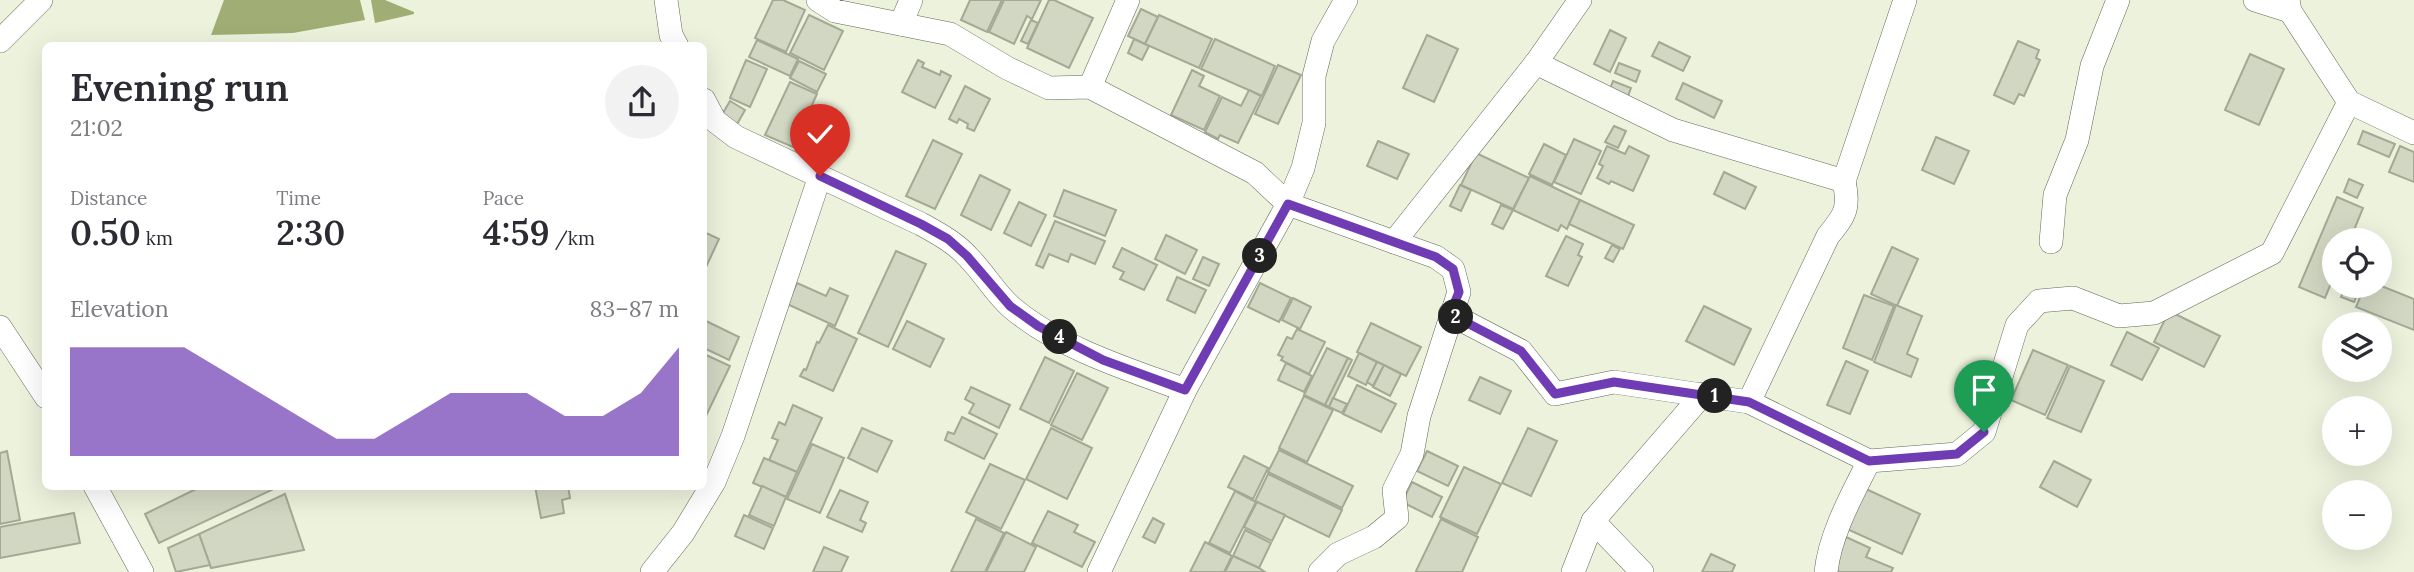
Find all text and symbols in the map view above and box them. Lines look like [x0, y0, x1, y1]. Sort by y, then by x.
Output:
text: Evening run [70, 63, 289, 111]
button: share [605, 65, 679, 139]
pin [790, 104, 850, 176]
text: 21:02 [70, 113, 123, 142]
icon: check [801, 115, 839, 153]
text: Distance [70, 186, 147, 210]
text: Time [276, 186, 321, 210]
text: Pace [483, 186, 524, 210]
text: 0.50 [70, 210, 141, 255]
text: 2:30 [276, 210, 345, 255]
text: 4:59 [483, 210, 550, 255]
text: km [141, 226, 173, 250]
text: /km [550, 226, 595, 250]
map controls [2322, 228, 2392, 550]
button: locate [2322, 228, 2392, 298]
pin: 3 [1242, 238, 1278, 274]
text: 3 [1254, 243, 1265, 267]
text: Elevation [70, 294, 169, 323]
text: 83–87 m [590, 294, 679, 323]
pin: 2 [1438, 300, 1474, 334]
text: 2 [1450, 304, 1461, 328]
button: layers [2322, 312, 2392, 382]
pin: 4 [1042, 320, 1078, 354]
text: 4 [1054, 324, 1065, 348]
pin [1954, 360, 2014, 432]
icon: arrive [1965, 371, 2003, 409]
pin: 1 [1698, 378, 1732, 414]
text: 1 [1711, 383, 1718, 407]
button: + [2322, 396, 2392, 466]
button: − [2322, 480, 2392, 550]

